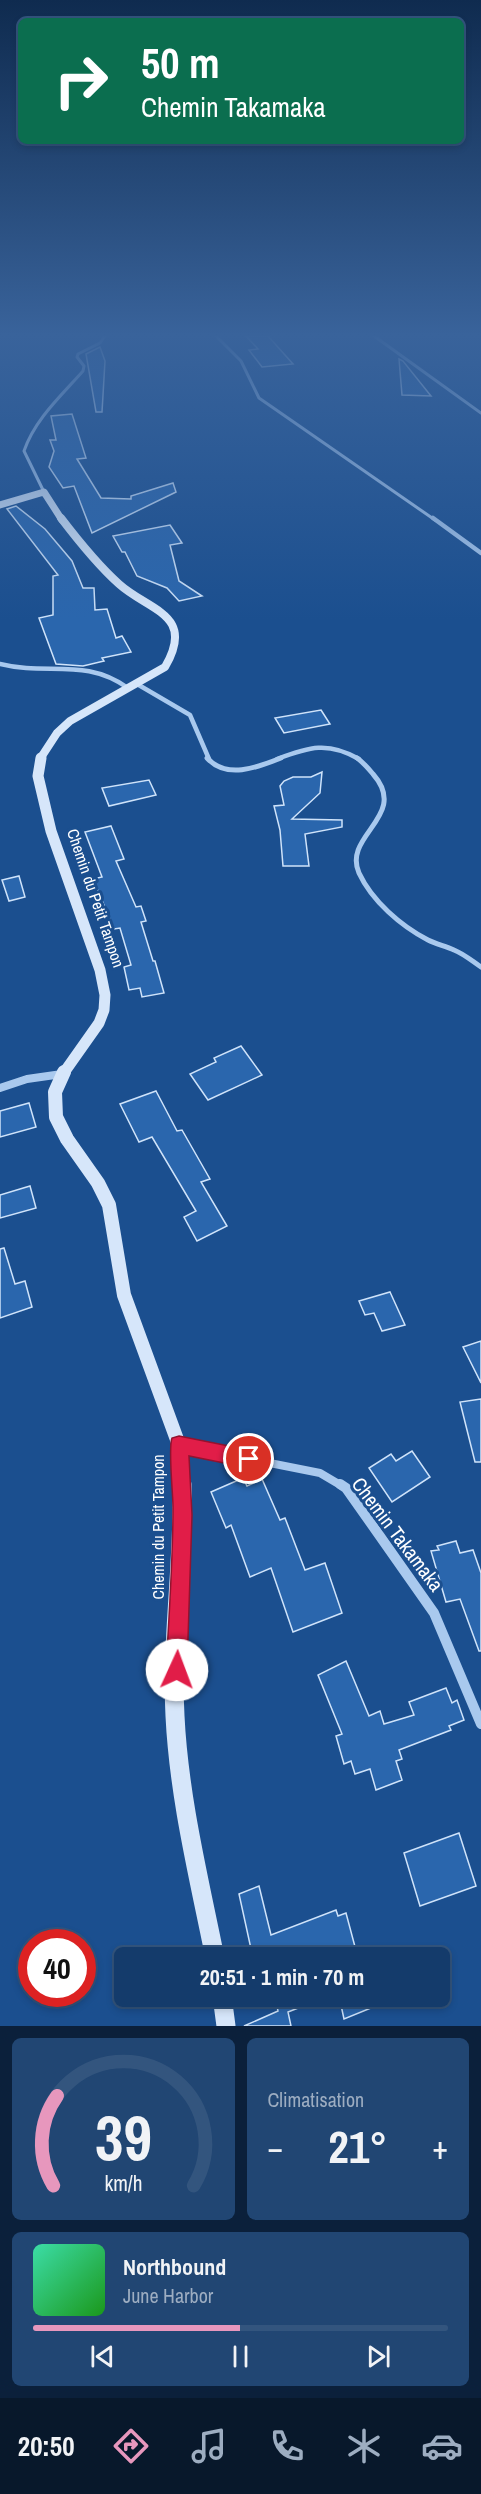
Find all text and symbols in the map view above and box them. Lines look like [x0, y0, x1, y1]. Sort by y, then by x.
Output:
text: 50 m [141, 35, 220, 91]
icon: right [42, 42, 120, 120]
text: Chemin Takamaka [141, 89, 326, 125]
street label: Chemin du Petit Tampon [62, 826, 130, 970]
pin [223, 1433, 274, 1484]
icon: arrive [232, 1442, 265, 1475]
street label: Chemin du Petit Tampon [147, 1454, 169, 1600]
street label: Chemin Takamaka [346, 1471, 450, 1597]
position arrow [145, 1638, 209, 1702]
speed limit sign: 40 [18, 1929, 96, 2007]
text: 20:51 · 1 min · 70 m [200, 1962, 364, 1992]
text: Climatisation [268, 2086, 364, 2113]
text: 39 [95, 2095, 152, 2179]
text: 21° [328, 2116, 387, 2177]
text: − [268, 2125, 283, 2169]
text: + [432, 2125, 448, 2169]
text: km/h [104, 2169, 142, 2198]
text: Northbound [123, 2252, 226, 2282]
text: June Harbor [123, 2282, 213, 2309]
icon: previous [86, 2340, 119, 2373]
icon: pause [224, 2340, 257, 2373]
icon: next [362, 2340, 395, 2373]
icon: directions [110, 2425, 152, 2467]
icon: music [188, 2425, 230, 2467]
icon: phone [266, 2425, 308, 2467]
icon: climate [343, 2425, 385, 2467]
icon: car [421, 2425, 463, 2467]
text: 20:50 [18, 2428, 74, 2464]

